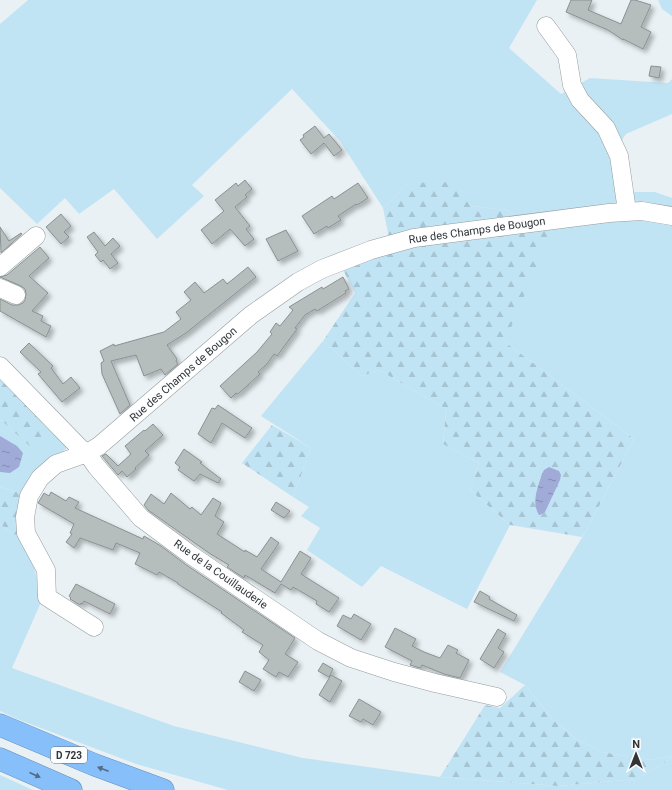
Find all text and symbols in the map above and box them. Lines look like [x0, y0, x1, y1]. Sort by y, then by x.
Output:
street label: Rue des Champs de Bougon [408, 214, 546, 247]
street label: Rue des Champs de Bougon [127, 324, 240, 424]
street label: Rue de la Couillauderie [171, 537, 270, 612]
north arrow [616, 734, 656, 774]
text: N [632, 738, 640, 751]
road number: D 723 [51, 747, 87, 763]
one-way arrow [97, 765, 109, 771]
one-way arrow [30, 772, 41, 778]

